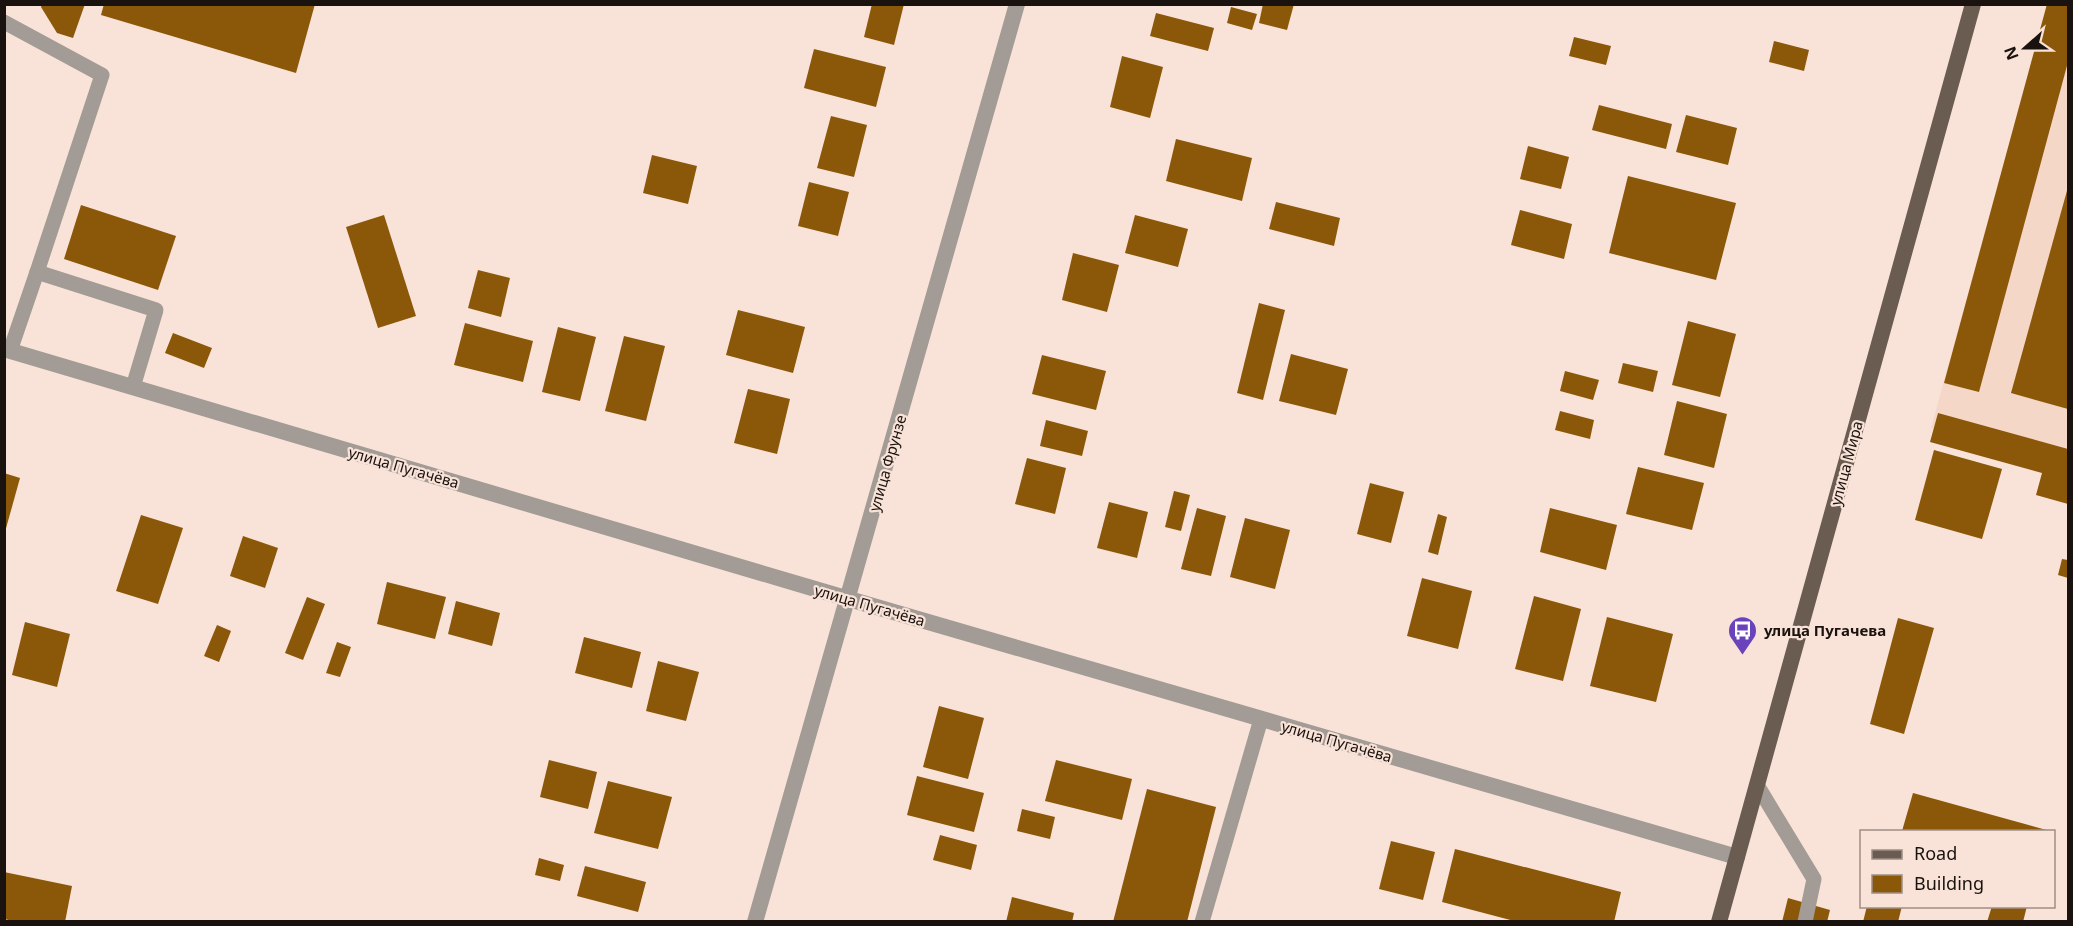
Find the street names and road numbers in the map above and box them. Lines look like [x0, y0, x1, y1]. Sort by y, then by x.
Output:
street label: улица Фрунзе [864, 412, 910, 514]
street label: улица Мира [1825, 418, 1867, 508]
street label: улица Пугачёва [347, 442, 461, 492]
street label: улица Пугачёва [813, 580, 927, 630]
street label: улица Пугачёва [1280, 716, 1394, 766]

